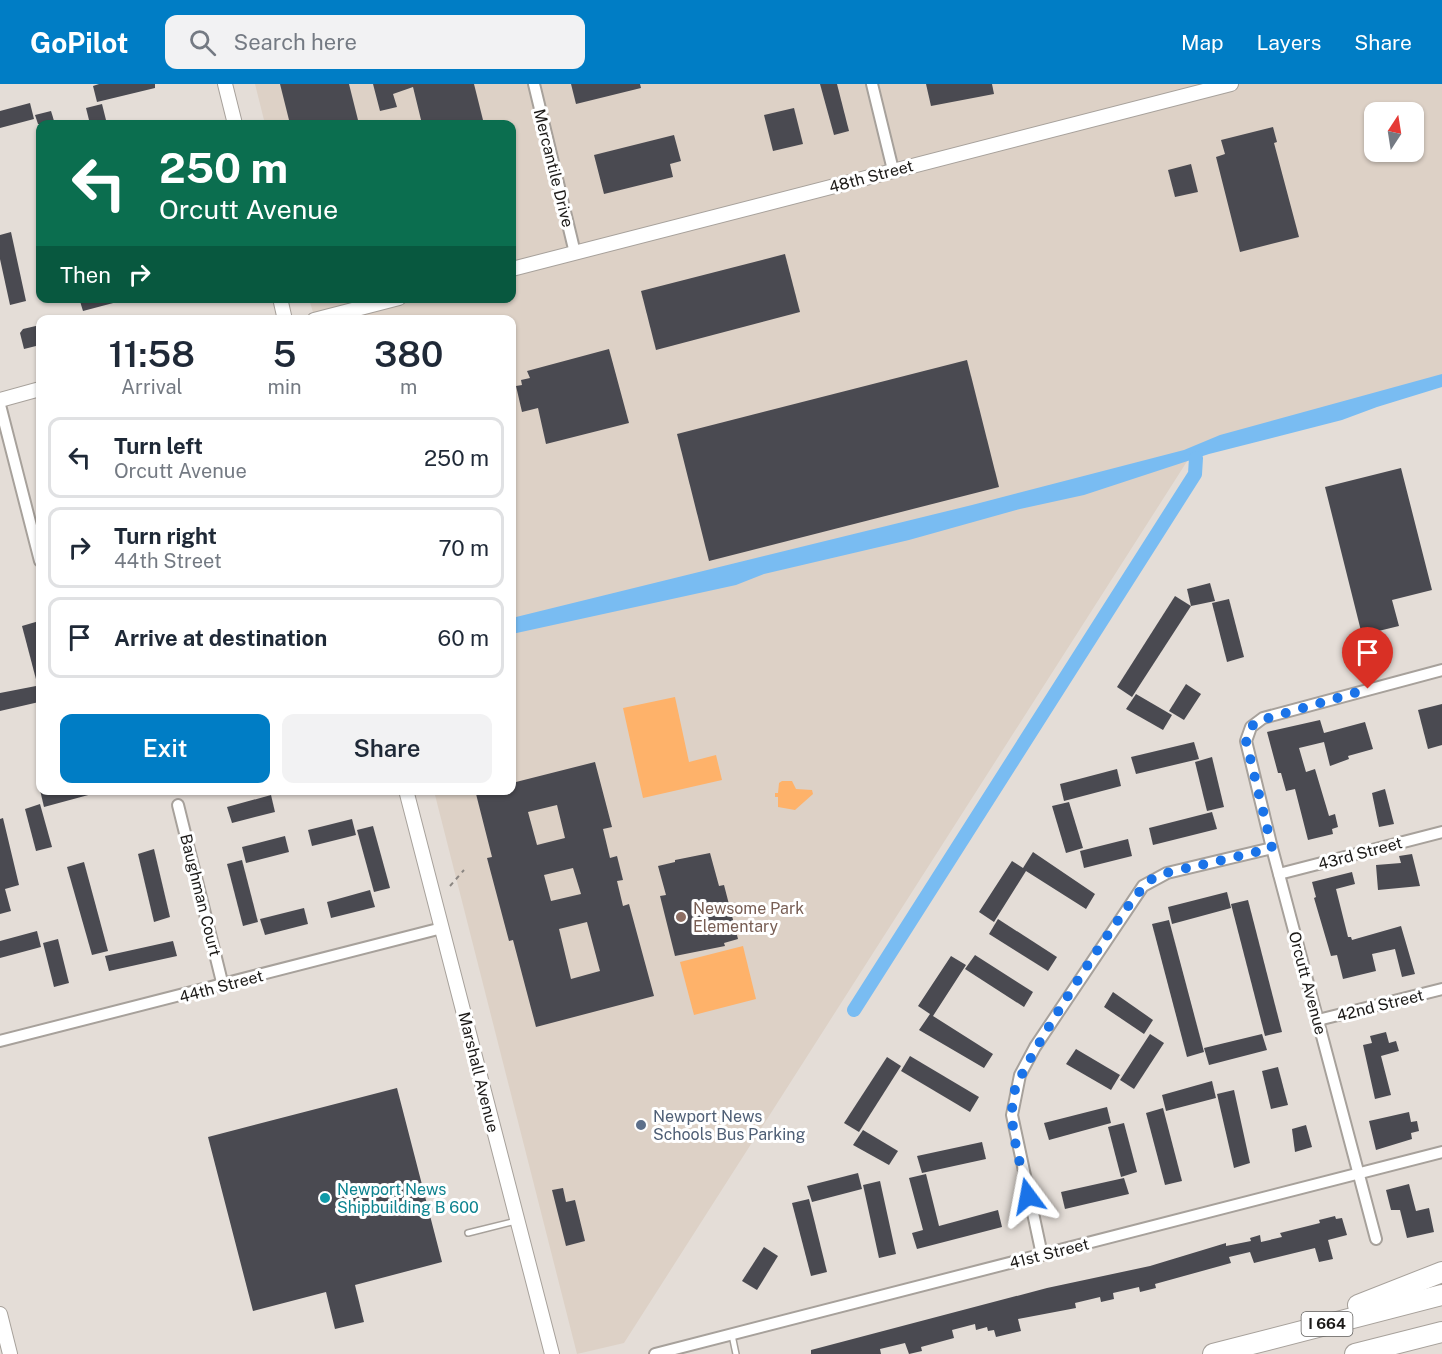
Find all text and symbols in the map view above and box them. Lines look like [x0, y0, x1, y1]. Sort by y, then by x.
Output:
search box [165, 15, 585, 69]
text: GoPilot [30, 26, 129, 59]
icon: search [186, 26, 219, 59]
text: Search here [234, 29, 357, 55]
text: Map [1181, 30, 1224, 55]
text: Layers [1257, 30, 1321, 55]
text: Share [1354, 30, 1412, 55]
north arrow [1364, 102, 1424, 162]
map controls [1364, 102, 1424, 162]
street label: Mercantile Drive [530, 107, 577, 229]
text: 250 m [159, 143, 288, 192]
icon: left [60, 144, 138, 222]
street label: 48th Street [827, 156, 915, 197]
text: Orcutt Avenue [159, 193, 338, 225]
icon: right [123, 258, 156, 291]
text: Then [60, 262, 111, 288]
text: 11:58 [108, 333, 195, 375]
text: 5 [273, 333, 296, 375]
text: 380 [374, 333, 443, 375]
text: Arrival [121, 375, 183, 399]
text: min [268, 375, 302, 399]
text: m [400, 375, 417, 399]
text: Turn left [114, 433, 203, 459]
icon: left [63, 441, 96, 474]
text: 250 m [424, 445, 489, 471]
text: Orcutt Avenue [114, 459, 247, 483]
text: Turn right [114, 523, 217, 549]
icon: right [63, 531, 96, 564]
text: 70 m [438, 535, 489, 561]
text: 44th Street [114, 549, 222, 573]
icon: arrive [63, 621, 96, 654]
text: Arrive at destination [114, 625, 327, 651]
text: 60 m [438, 625, 489, 651]
pin [1342, 627, 1393, 689]
icon: arrive [1351, 636, 1384, 669]
button: Exit [60, 714, 270, 783]
button: Share [282, 714, 492, 783]
street label: Baughman Court [176, 832, 225, 958]
street label: 43rd Street [1316, 833, 1404, 874]
place label: Newsome Park Elementary [693, 899, 804, 936]
marker: Newsome Park Elementary [674, 910, 688, 924]
street label: Orcutt Avenue [1285, 929, 1330, 1037]
street label: 44th Street [177, 966, 265, 1007]
street label: 42nd Street [1335, 986, 1426, 1025]
street label: Marshall Avenue [454, 1010, 503, 1134]
place label: Newport News Schools Bus Parking [653, 1107, 806, 1144]
marker: Newport News Schools Bus Parking [634, 1118, 648, 1132]
position arrow [996, 1164, 1060, 1228]
place label: Newport News Shipbuilding B 600 [337, 1180, 479, 1217]
marker: Newport News Shipbuilding B 600 [318, 1191, 332, 1205]
street label: 41st Street [1007, 1234, 1091, 1273]
road number: I 664 [1302, 1312, 1352, 1336]

